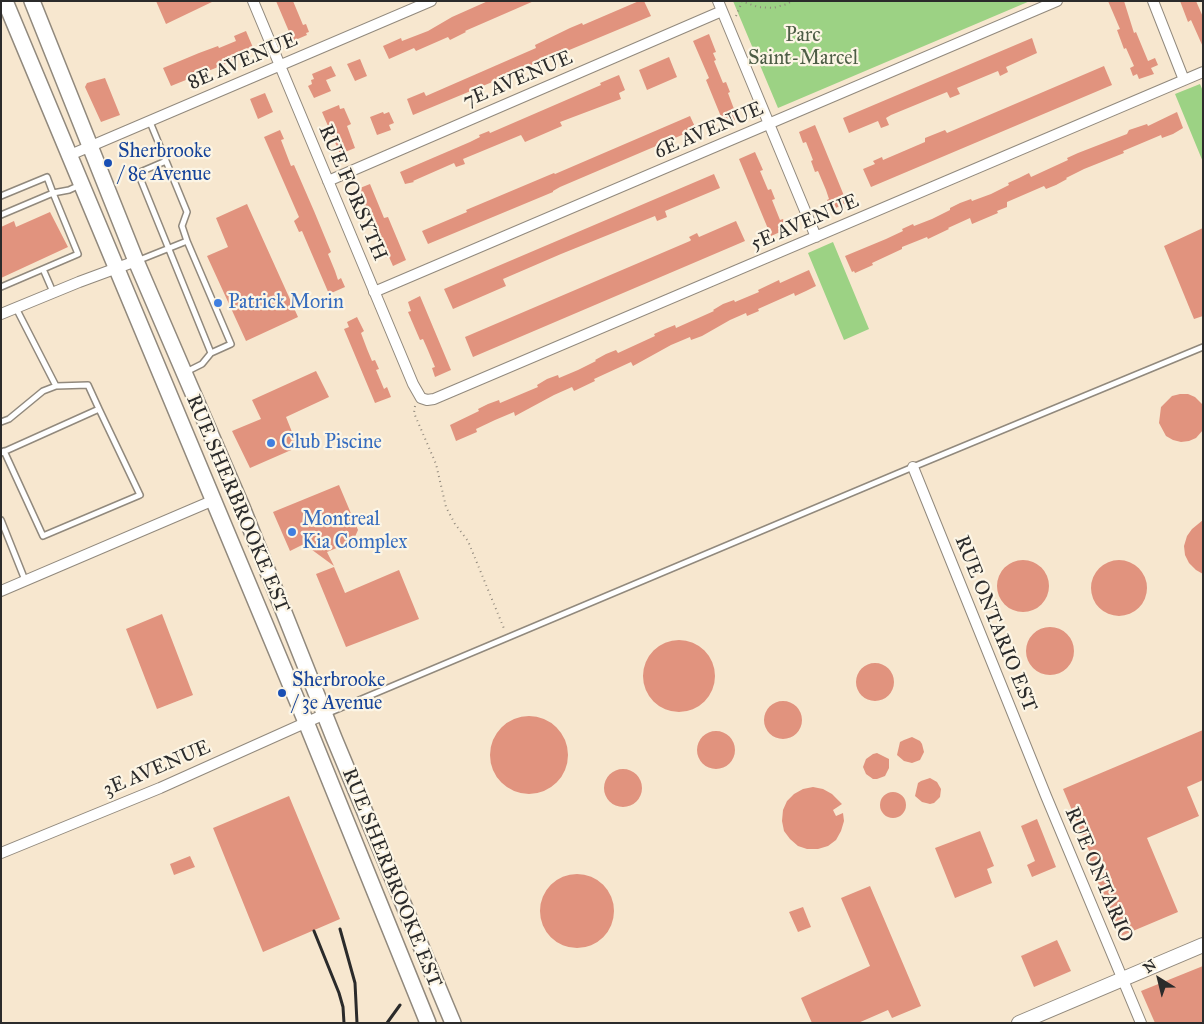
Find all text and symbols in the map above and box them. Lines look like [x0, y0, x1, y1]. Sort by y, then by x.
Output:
park label: Parc Saint-Marcel [748, 24, 858, 71]
street label: 8E AVENUE [185, 28, 301, 96]
street label: 7E AVENUE [460, 46, 576, 114]
street label: 6E AVENUE [651, 97, 767, 165]
street label: RUE FORSYTH [313, 121, 391, 265]
place label: Sherbrooke / 8e Avenue [118, 140, 211, 187]
marker: Sherbrooke / 8e Avenue [102, 157, 114, 169]
street label: 5E AVENUE [747, 189, 863, 257]
place label: Patrick Morin [228, 291, 344, 315]
marker: Patrick Morin [212, 297, 224, 309]
street label: RUE SHERBROOKE EST [180, 391, 294, 617]
place label: Club Piscine [281, 431, 382, 455]
marker: Club Piscine [265, 437, 277, 449]
place label: Montreal Kia Complex [302, 508, 407, 555]
marker: Montreal Kia Complex [286, 526, 298, 538]
street label: RUE ONTARIO EST [949, 532, 1041, 716]
place label: Sherbrooke / 3e Avenue [292, 669, 385, 716]
marker: Sherbrooke / 3e Avenue [276, 687, 288, 699]
street label: 3E AVENUE [100, 736, 214, 802]
street label: RUE SHERBROOKE EST [336, 765, 446, 991]
street label: RUE ONTARIO [1059, 804, 1137, 946]
north arrow [1134, 954, 1184, 1004]
text: N [1140, 956, 1160, 977]

